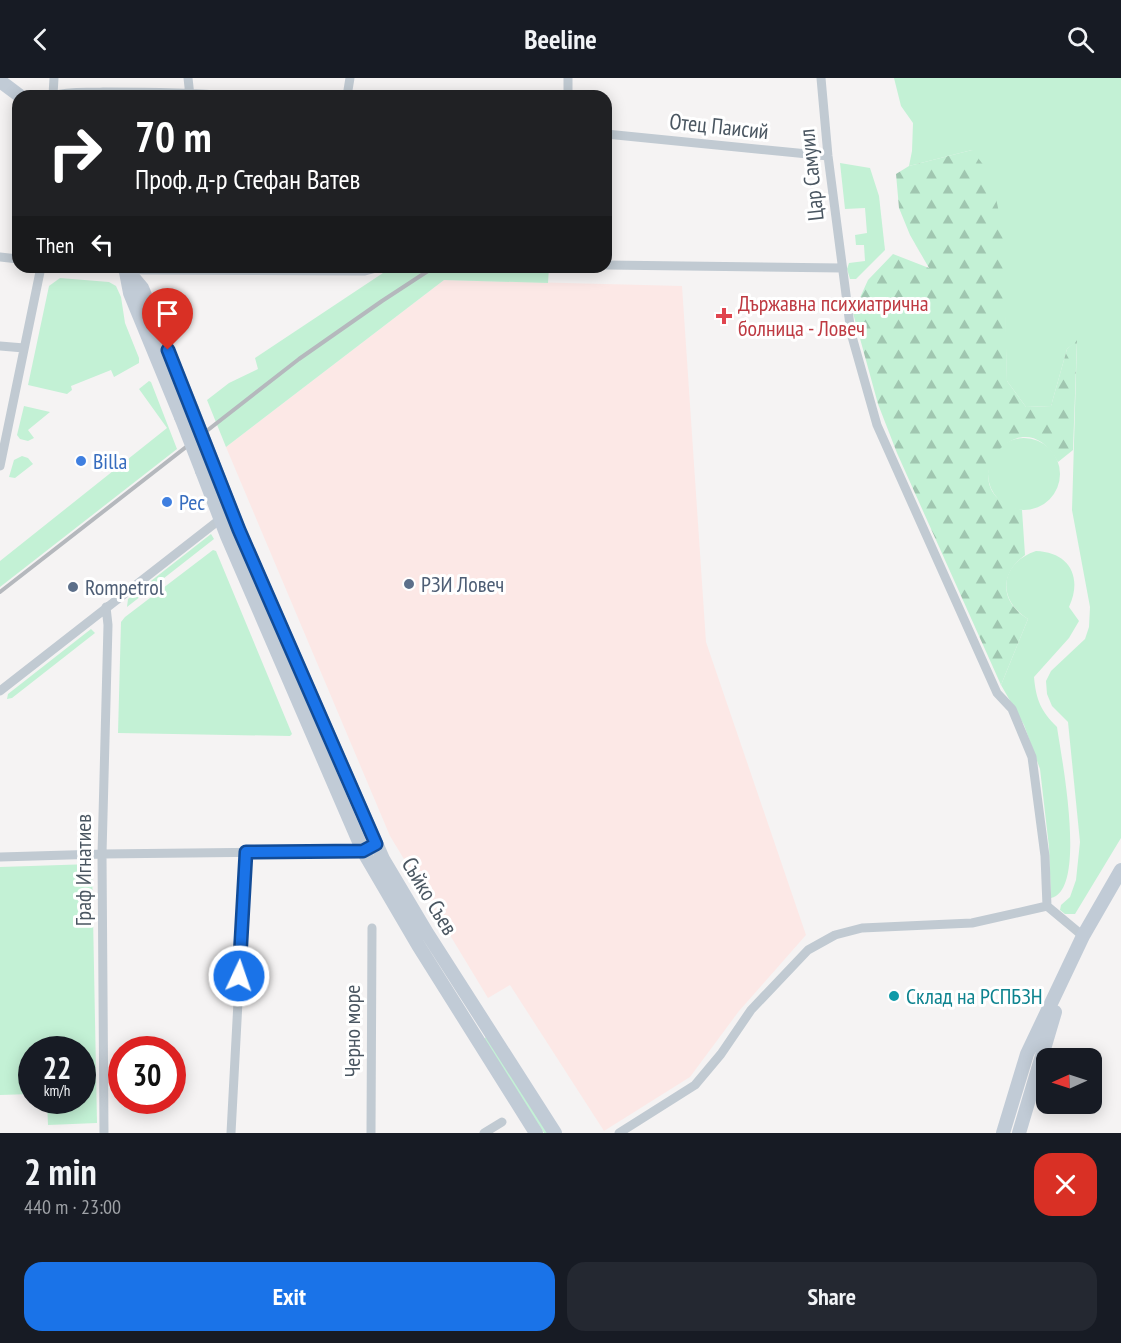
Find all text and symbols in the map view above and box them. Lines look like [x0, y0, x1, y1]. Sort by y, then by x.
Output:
text: Beeline [524, 22, 597, 56]
icon: back [24, 23, 57, 56]
icon: search [1064, 23, 1097, 56]
street label: Отец Паисий [668, 107, 770, 145]
text: 70 m [135, 109, 212, 164]
icon: right [36, 114, 114, 192]
street label: Цар Самуил [792, 128, 830, 222]
text: Проф. д-р Стефан Ватев [135, 162, 361, 196]
icon: left [86, 228, 119, 261]
text: Then [36, 231, 74, 259]
pin [142, 288, 193, 350]
place label: Държавна психиатрична болница - Ловеч [738, 289, 929, 342]
icon: arrive [151, 297, 184, 330]
marker: Държавна психиатрична болница - Ловеч [715, 307, 733, 325]
place label: Billa [93, 447, 127, 475]
marker: Billa [74, 454, 88, 468]
place label: Рес [179, 488, 205, 516]
marker: Рес [160, 495, 174, 509]
place label: РЗИ Ловеч [421, 570, 504, 598]
place label: Rompetrol [85, 573, 165, 601]
marker: РЗИ Ловеч [402, 577, 416, 591]
marker: Rompetrol [66, 580, 80, 594]
street label: Граф Игнатиев [69, 814, 97, 926]
street label: Съйко Съев [396, 852, 464, 940]
position arrow [207, 944, 271, 1008]
place label: Склад на РСПБЗН [906, 982, 1043, 1010]
street label: Черно море [338, 985, 366, 1077]
marker: Склад на РСПБЗН [887, 989, 901, 1003]
speed limit sign: 30 [108, 1036, 186, 1114]
text: 22 [43, 1048, 71, 1087]
north arrow [1036, 1048, 1102, 1114]
map controls [1036, 1048, 1102, 1114]
text: km/h [44, 1081, 70, 1100]
text: 2 min [24, 1148, 97, 1195]
button: close [1034, 1153, 1097, 1216]
text: 440 m · 23:00 [24, 1194, 121, 1220]
button: Exit [24, 1262, 555, 1331]
button: Share [567, 1262, 1097, 1331]

